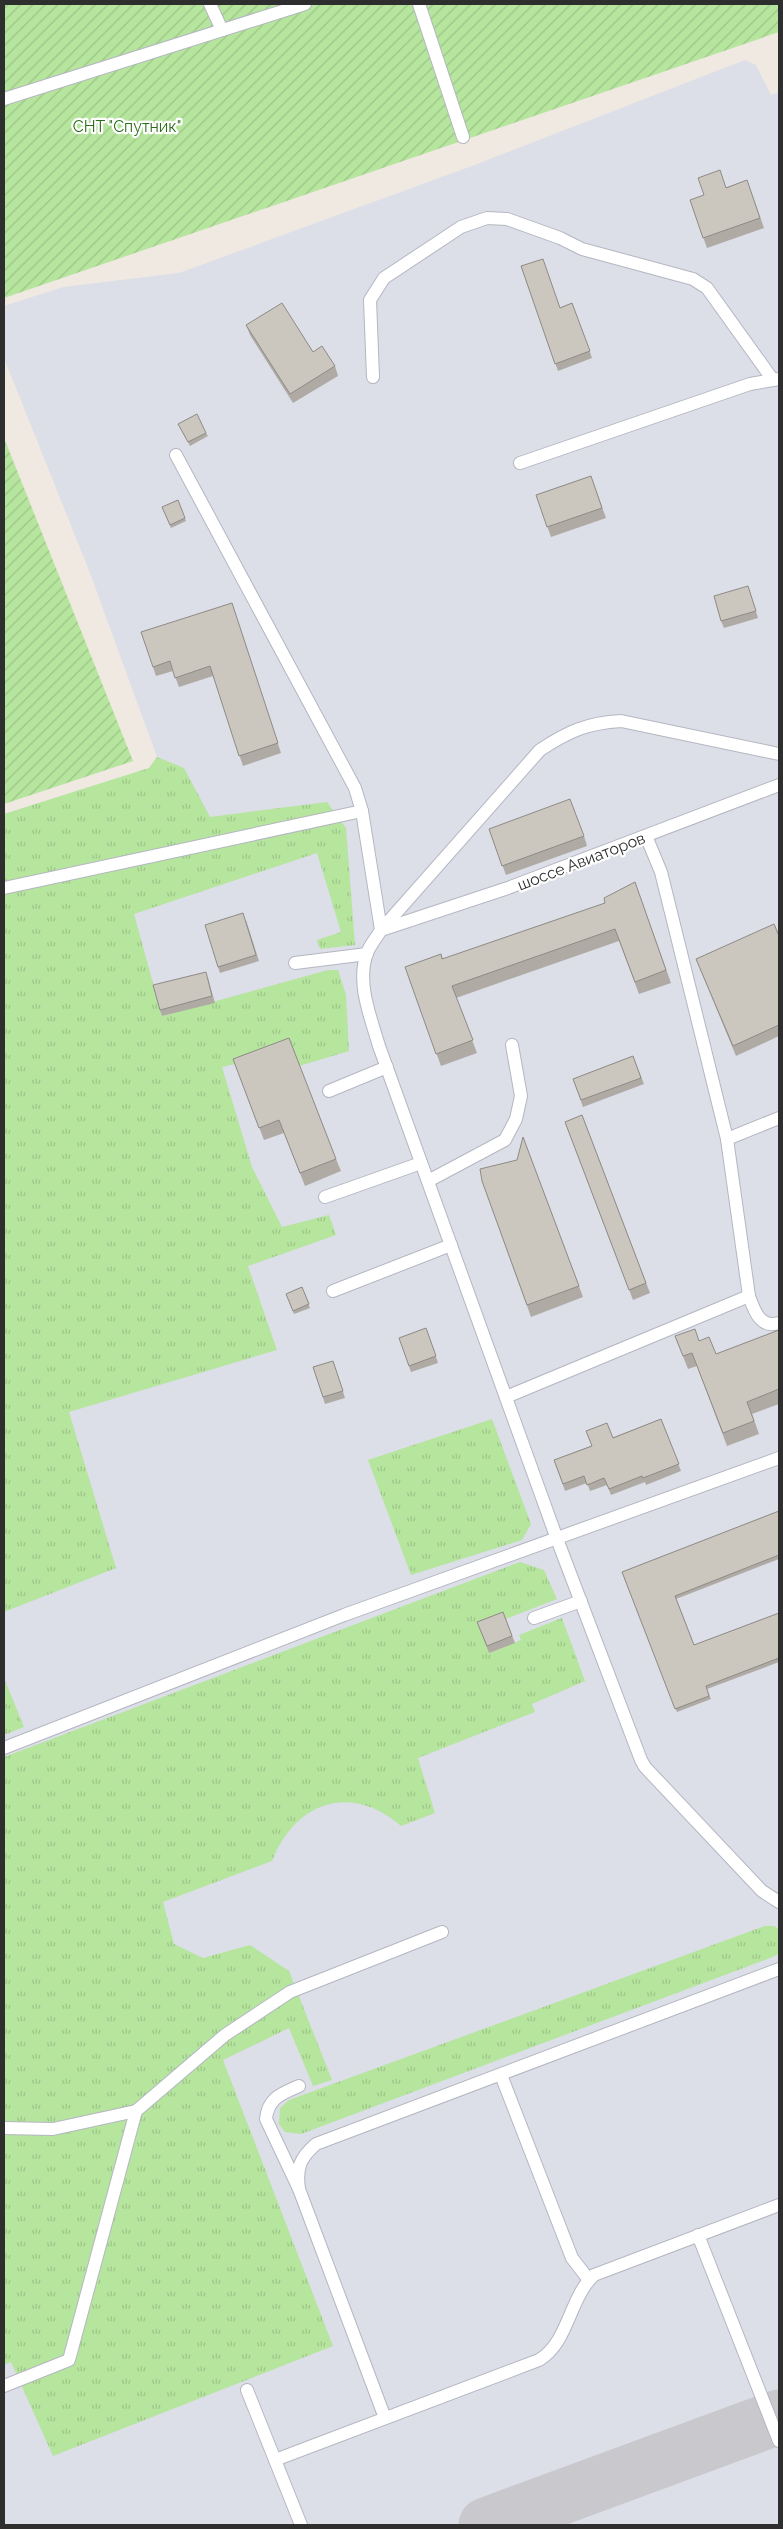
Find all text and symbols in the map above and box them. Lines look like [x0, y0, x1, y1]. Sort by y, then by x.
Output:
park label: СНТ "Спутник" [73, 117, 181, 136]
street label: шоссе Авиаторов [515, 828, 648, 895]

